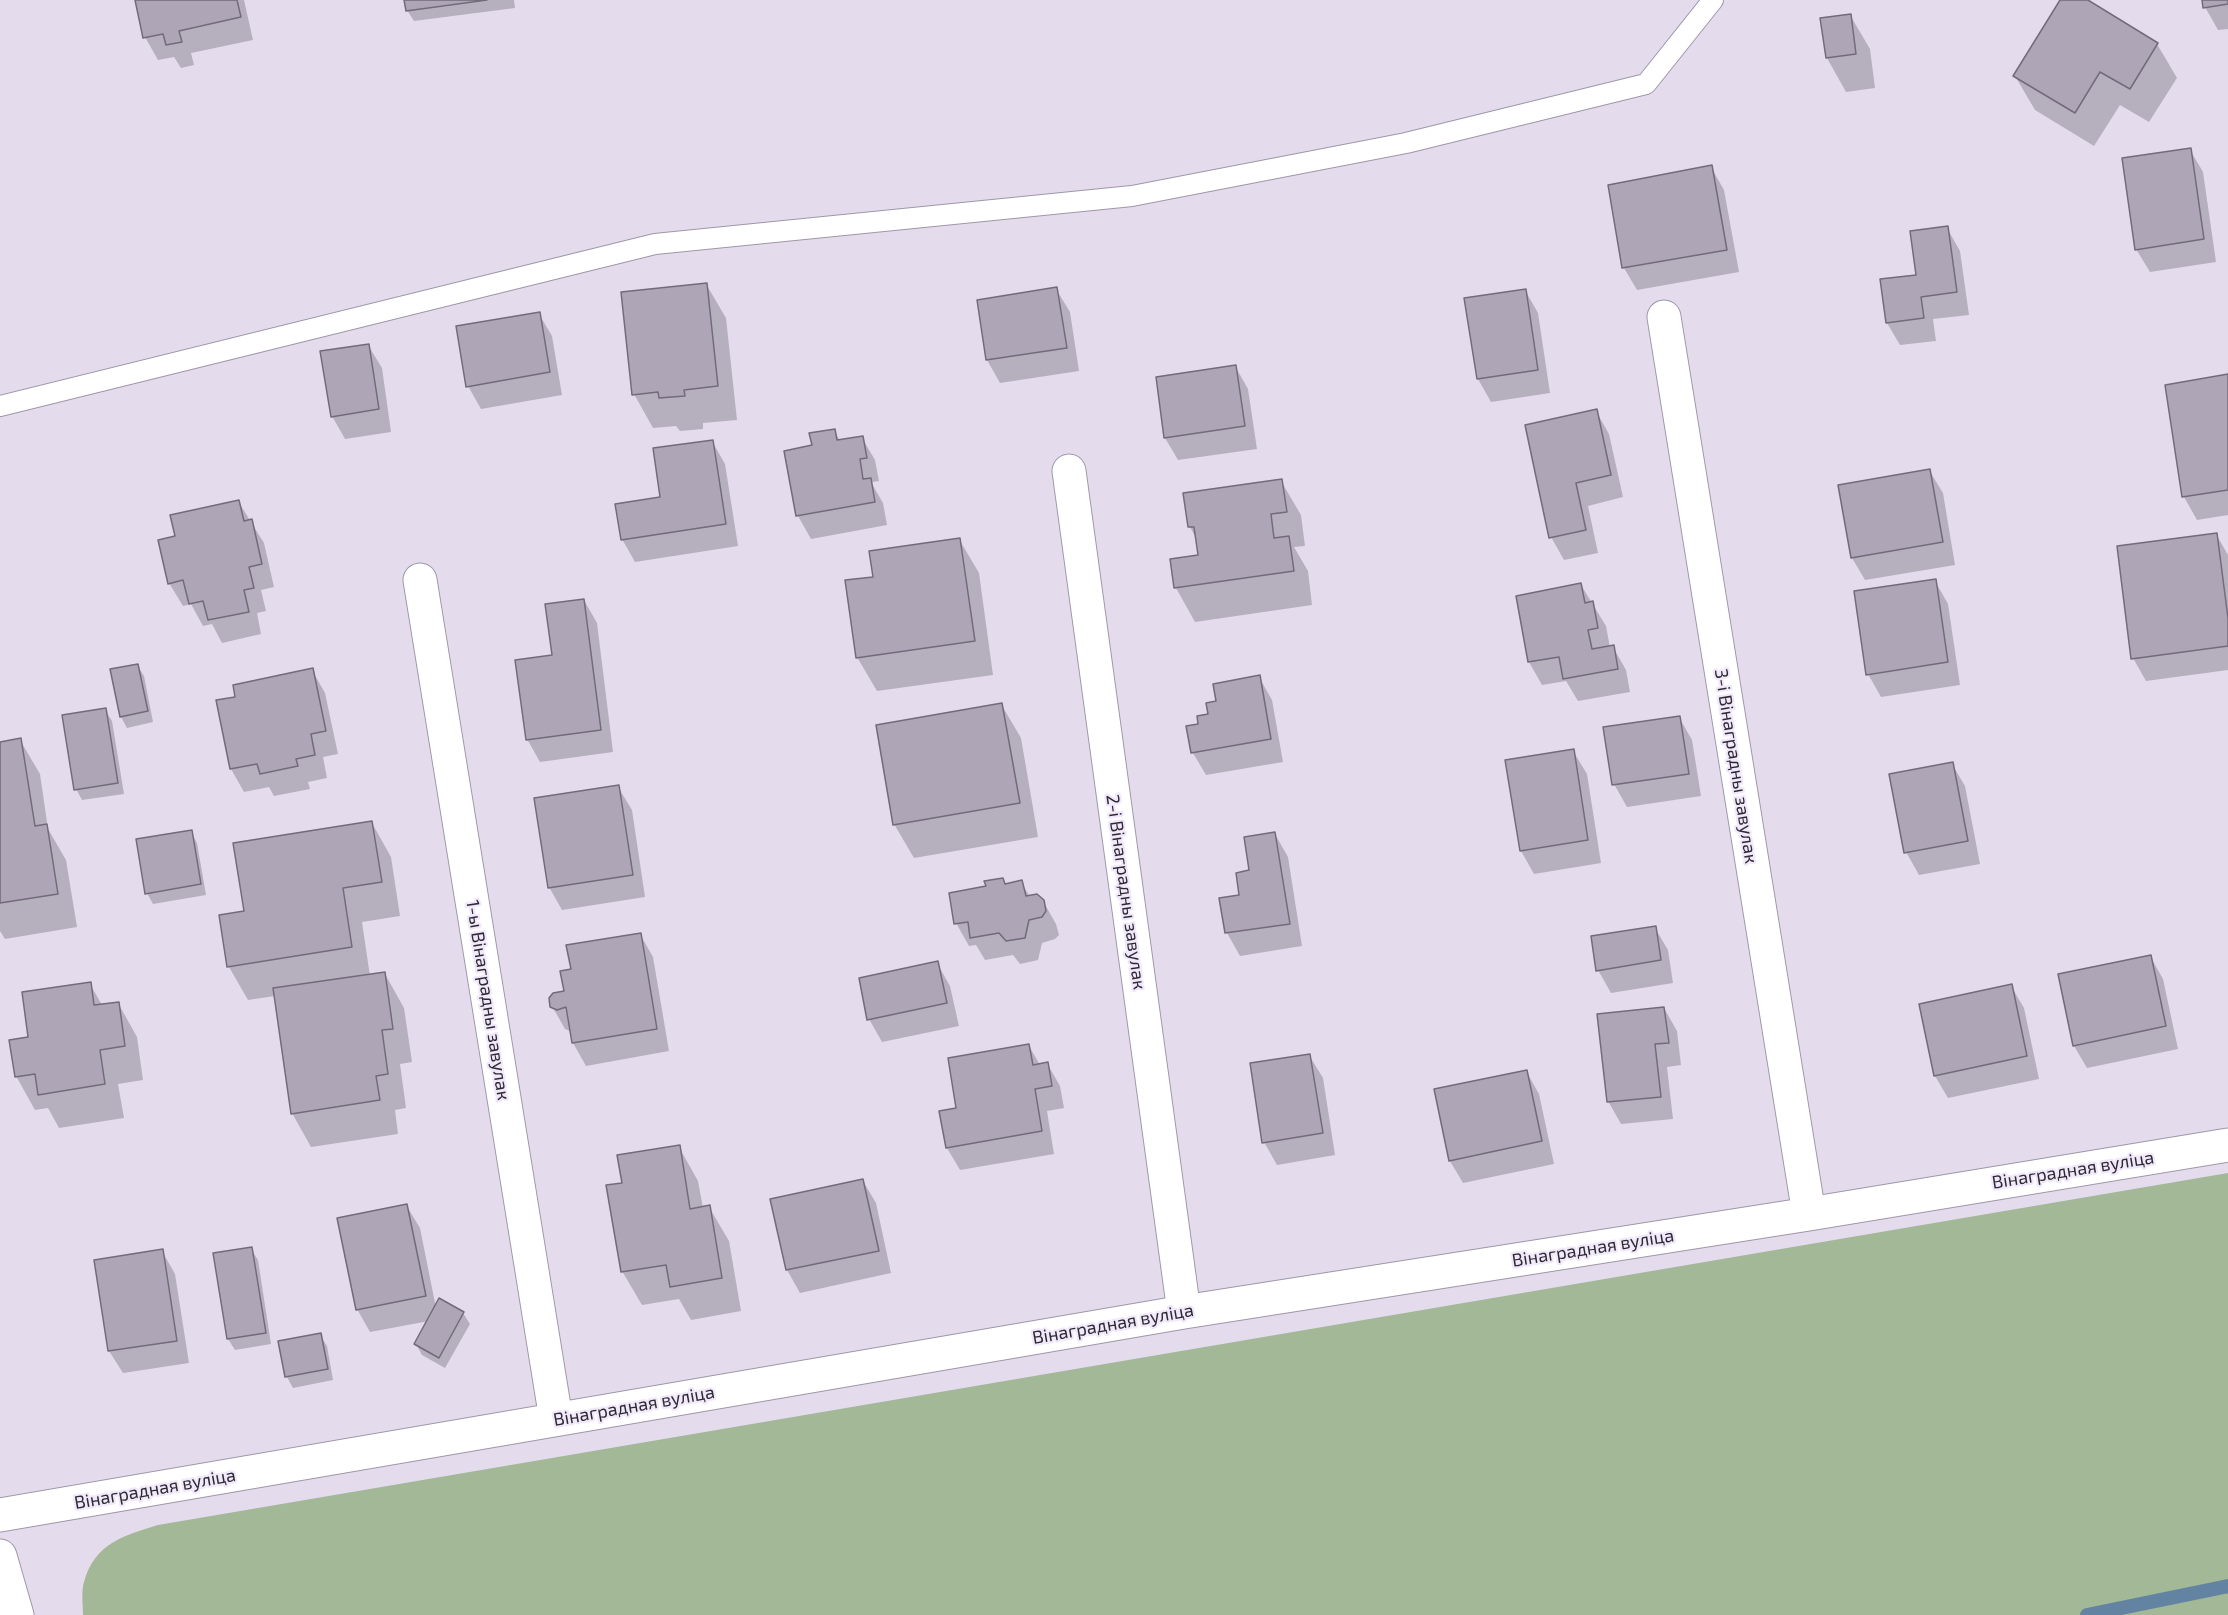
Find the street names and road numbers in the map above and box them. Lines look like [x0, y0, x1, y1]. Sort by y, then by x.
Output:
street label: 3-і Вінаградны завулак [1710, 667, 1762, 865]
street label: 2-і Вінаградны завулак [1102, 793, 1150, 991]
street label: 1-ы Вінаградны завулак [461, 898, 515, 1102]
street label: Вінаградная вуліца [1990, 1147, 2156, 1193]
street label: Вінаградная вуліца [1510, 1225, 1676, 1271]
street label: Вінаградная вуліца [1031, 1299, 1195, 1349]
street label: Вінаградная вуліца [552, 1381, 716, 1431]
street label: Вінаградная вуліца [73, 1464, 237, 1514]

